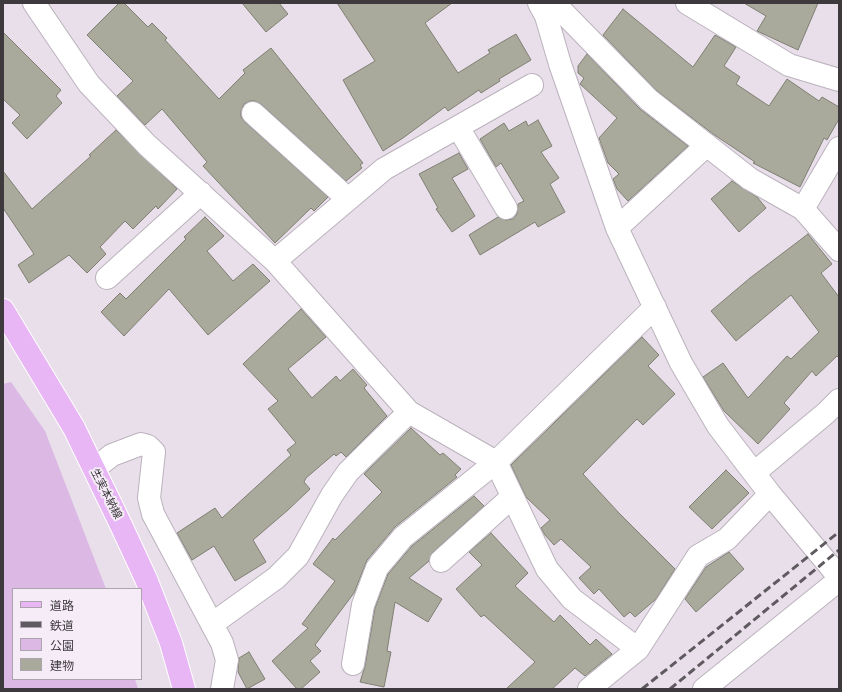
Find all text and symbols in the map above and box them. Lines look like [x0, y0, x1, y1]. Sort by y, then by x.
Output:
street label: 生実本納線 [88, 467, 124, 521]
legend [12, 588, 142, 680]
text: 道路 [50, 599, 74, 613]
text: 鉄道 [50, 619, 74, 633]
text: 公園 [50, 639, 74, 653]
text: 建物 [50, 659, 74, 673]

